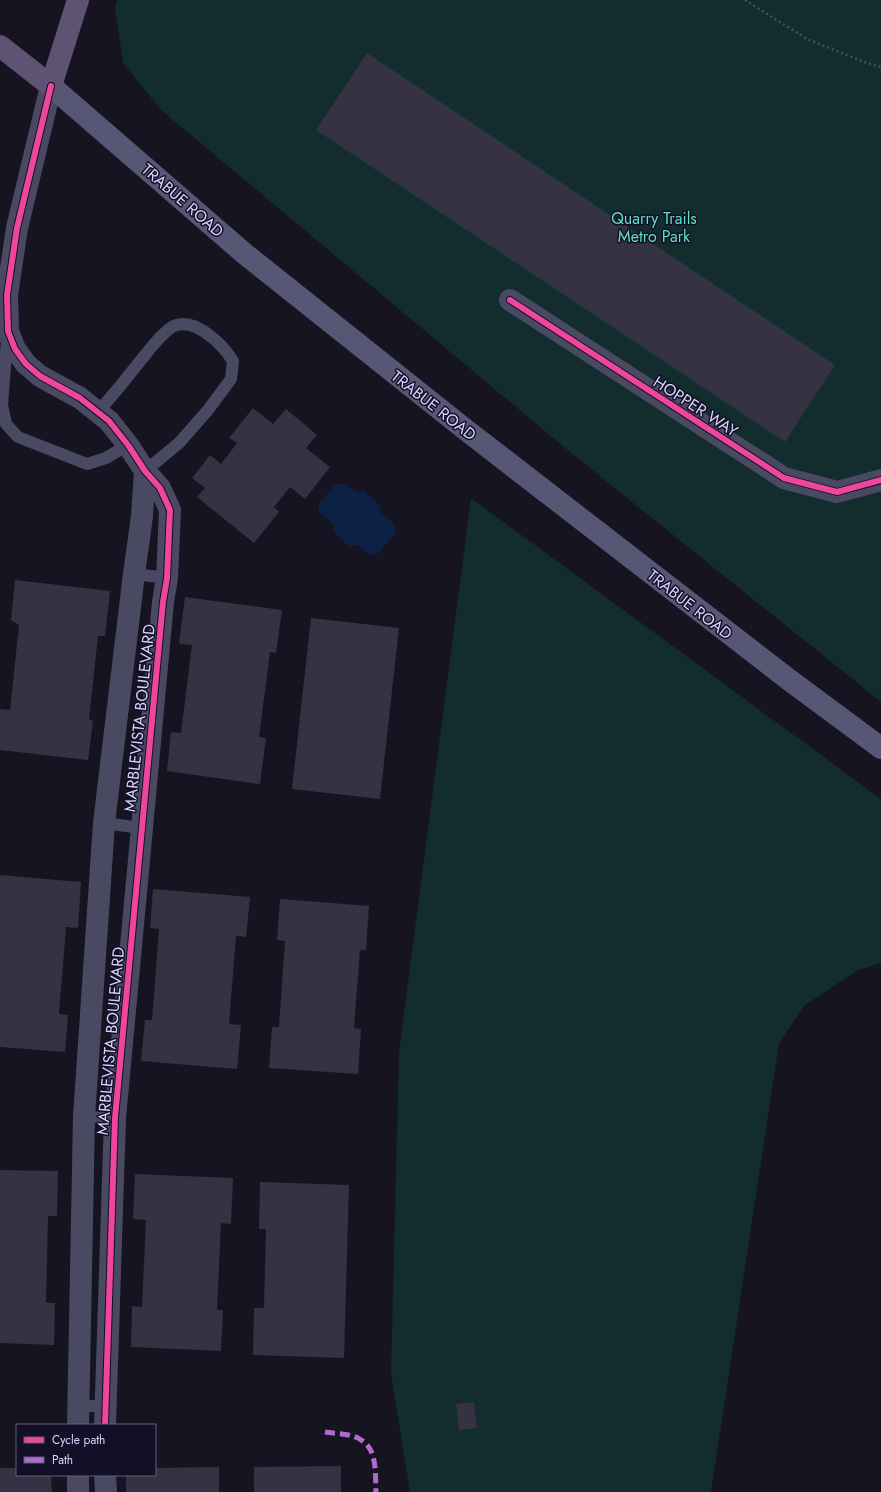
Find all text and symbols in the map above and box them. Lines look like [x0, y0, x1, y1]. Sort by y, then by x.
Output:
street label: TRABUE ROAD [137, 158, 229, 243]
park label: Quarry Trails Metro Park [611, 207, 697, 248]
street label: TRABUE ROAD [386, 365, 481, 446]
street label: HOPPER WAY [649, 370, 743, 442]
street label: TRABUE ROAD [642, 564, 737, 645]
street label: MARBLEVISTA BOULEVARD [118, 623, 161, 813]
street label: MARBLEVISTA BOULEVARD [91, 946, 130, 1136]
legend [16, 1424, 156, 1476]
text: Cycle path [52, 1431, 105, 1449]
text: Path [52, 1451, 73, 1469]

